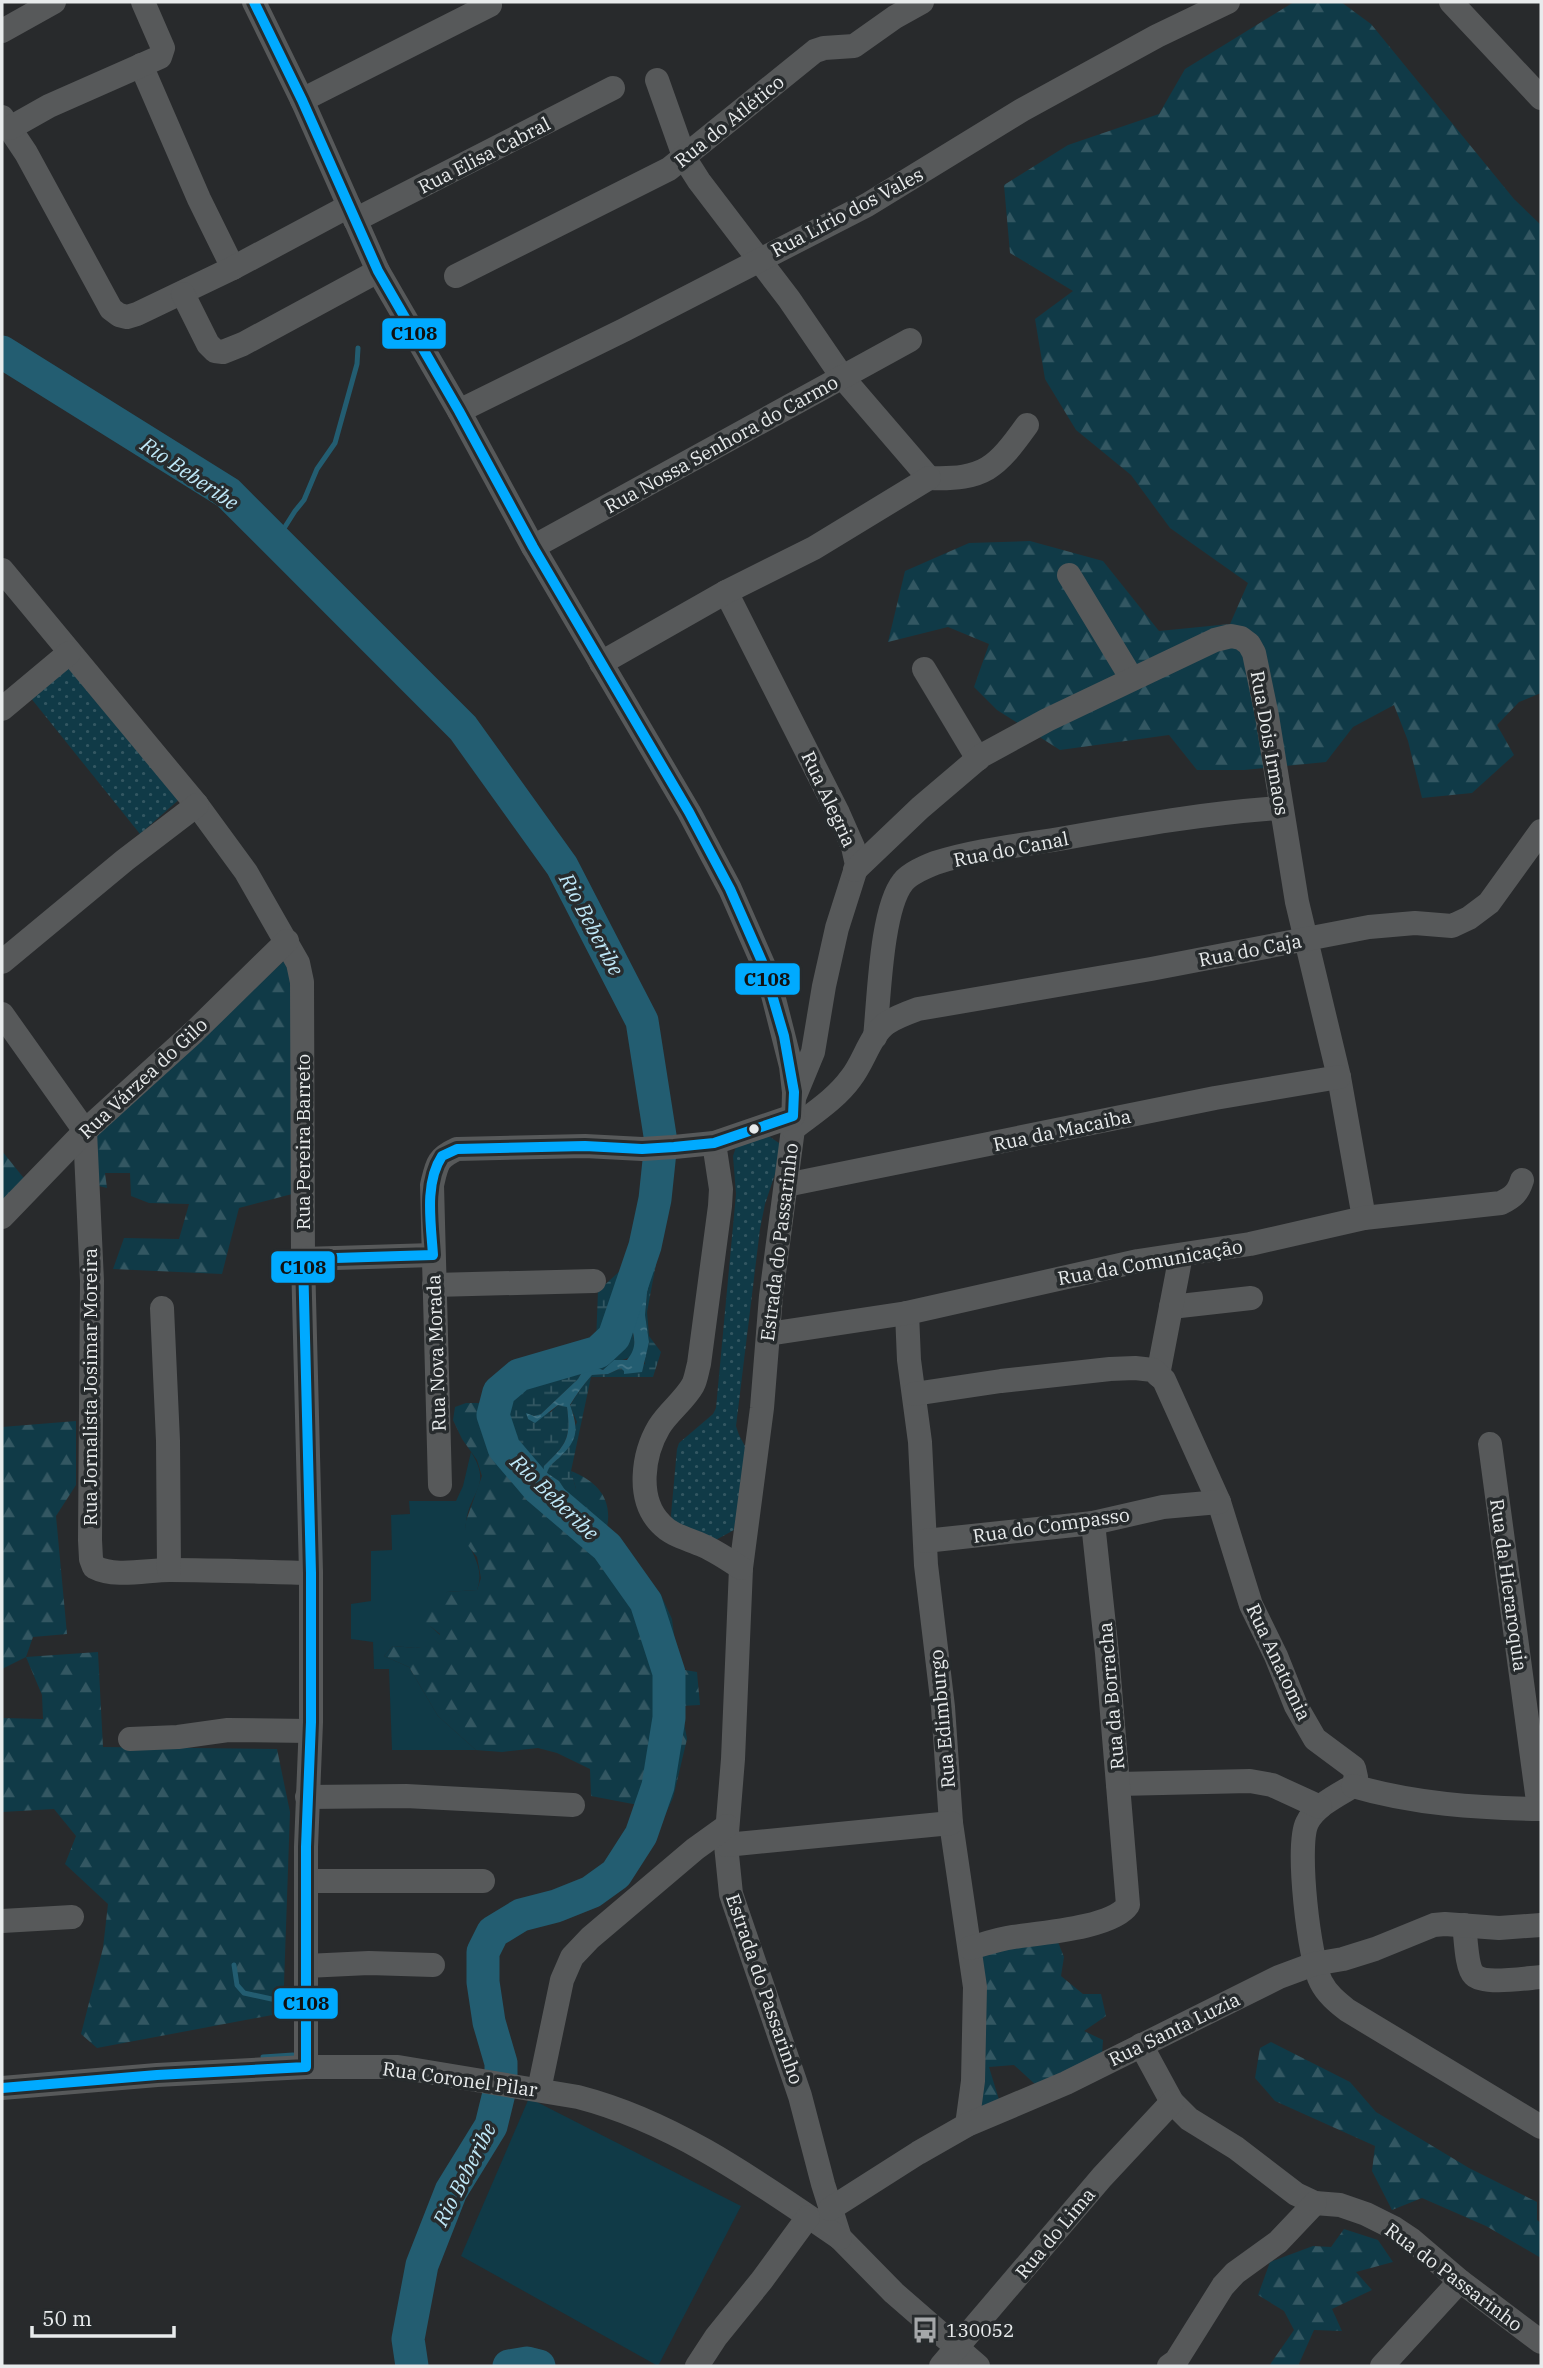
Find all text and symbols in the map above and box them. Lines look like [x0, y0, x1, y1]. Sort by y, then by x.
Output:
street label: Rua do Atlético [669, 69, 789, 173]
street label: Rua Elisa Cabral [414, 111, 554, 199]
street label: Rua Lírio dos Vales [767, 162, 927, 262]
line badge: C108 [381, 317, 447, 350]
text: C108 [391, 321, 437, 345]
street label: Rua Nossa Senhora do Carmo [600, 370, 842, 518]
water label: Rio Beberibe [135, 429, 245, 516]
street label: Rua Dois Irmaos [1245, 669, 1295, 817]
street label: Rua Alegria [796, 747, 862, 851]
street label: Rua do Canal [951, 826, 1071, 872]
water label: Rio Beberibe [553, 867, 631, 981]
street label: Rua do Caja [1196, 928, 1304, 972]
line badge: C108 [734, 962, 801, 996]
text: C108 [744, 967, 790, 991]
street label: Rua Várzea do Gilo [74, 1012, 212, 1144]
street label: Rua Pereira Barreto [291, 1054, 315, 1230]
street label: Rua da Macaiba [991, 1104, 1133, 1156]
unlabelled marker [747, 1122, 761, 1136]
street label: Estrada do Passarinho [755, 1141, 803, 1343]
street label: Rua da Comunicação [1056, 1234, 1244, 1290]
street label: Rua Jornalista Josimar Moreira [78, 1248, 102, 1526]
line badge: C108 [270, 1250, 336, 1284]
text: C108 [280, 1255, 326, 1279]
street label: Rua Nova Morada [421, 1274, 451, 1432]
water label: Rio Beberibe [504, 1447, 606, 1547]
street label: Rua da Hieraroquia [1485, 1497, 1533, 1673]
street label: Rua do Compasso [971, 1502, 1131, 1548]
street label: Rua Anatomia [1241, 1600, 1317, 1724]
street label: Rua da Borracha [1093, 1621, 1129, 1771]
street label: Rua Edimburgo [924, 1649, 960, 1789]
street label: Estrada do Passarinho [721, 1891, 809, 2087]
line badge: C108 [273, 1987, 339, 2020]
street label: Rua Santa Luzia [1104, 1987, 1244, 2071]
text: C108 [283, 1991, 329, 2015]
street label: Rua Coronel Pilar [381, 2056, 539, 2102]
water label: Rio Beberibe [426, 2117, 502, 2231]
street label: Rua do Lima [1010, 2183, 1100, 2283]
street label: Rua do Passarinho [1381, 2218, 1527, 2336]
scale bar [32, 2294, 173, 2338]
text: 50 m [42, 2304, 92, 2332]
bus stop icon: 130052 [910, 2315, 940, 2345]
place label: 130052 [946, 2318, 1014, 2342]

